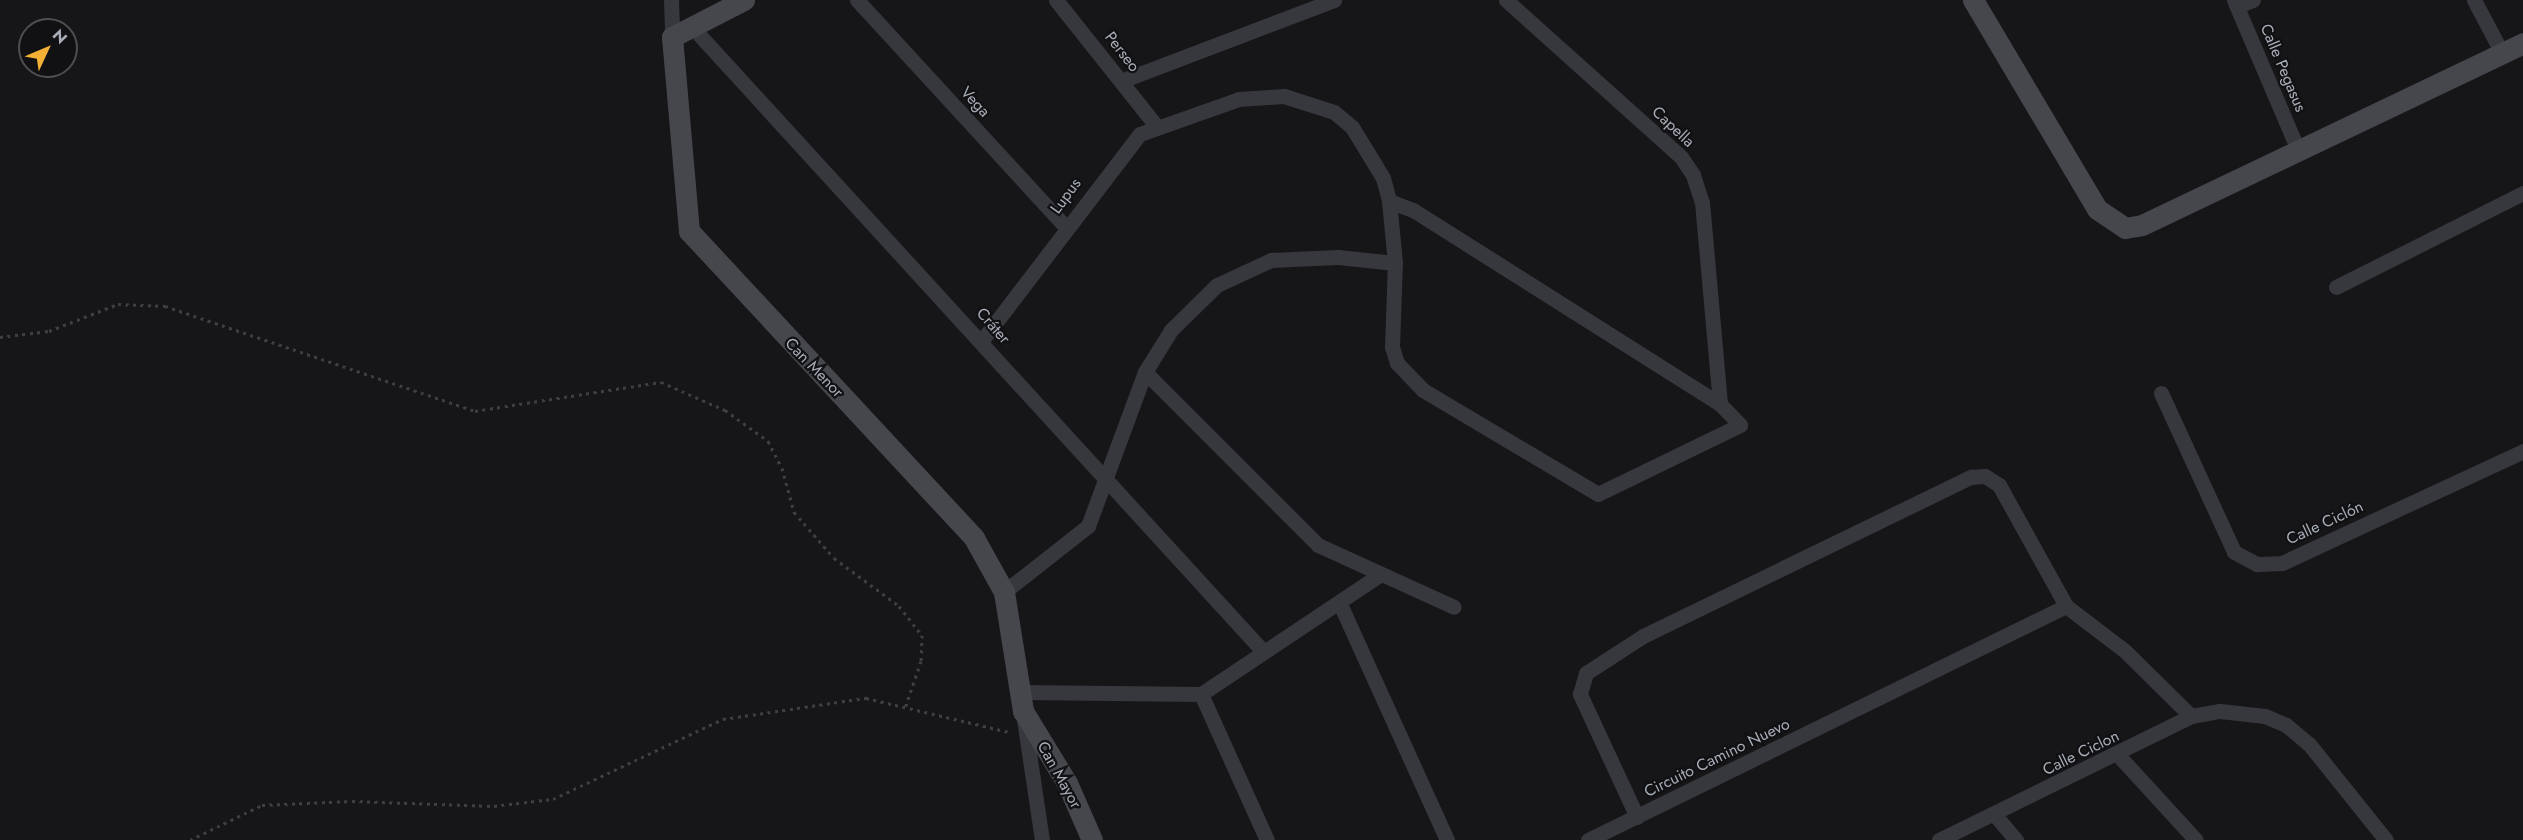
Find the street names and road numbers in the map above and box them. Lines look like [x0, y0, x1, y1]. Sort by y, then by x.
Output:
street label: Calle Pegasus [2256, 21, 2310, 115]
street label: Perseo [1100, 28, 1144, 76]
street label: Vega [956, 83, 994, 121]
street label: Capella [1648, 103, 1698, 151]
street label: Lupus [1047, 174, 1085, 218]
street label: Cráter [972, 304, 1014, 348]
street label: Can Menor [781, 334, 847, 402]
street label: Calle Ciclón [2283, 497, 2367, 549]
street label: Circuito Camino Nuevo [1641, 714, 1793, 802]
street label: Calle Ciclon [2040, 726, 2122, 780]
street label: Can Mayor [1033, 738, 1085, 812]

